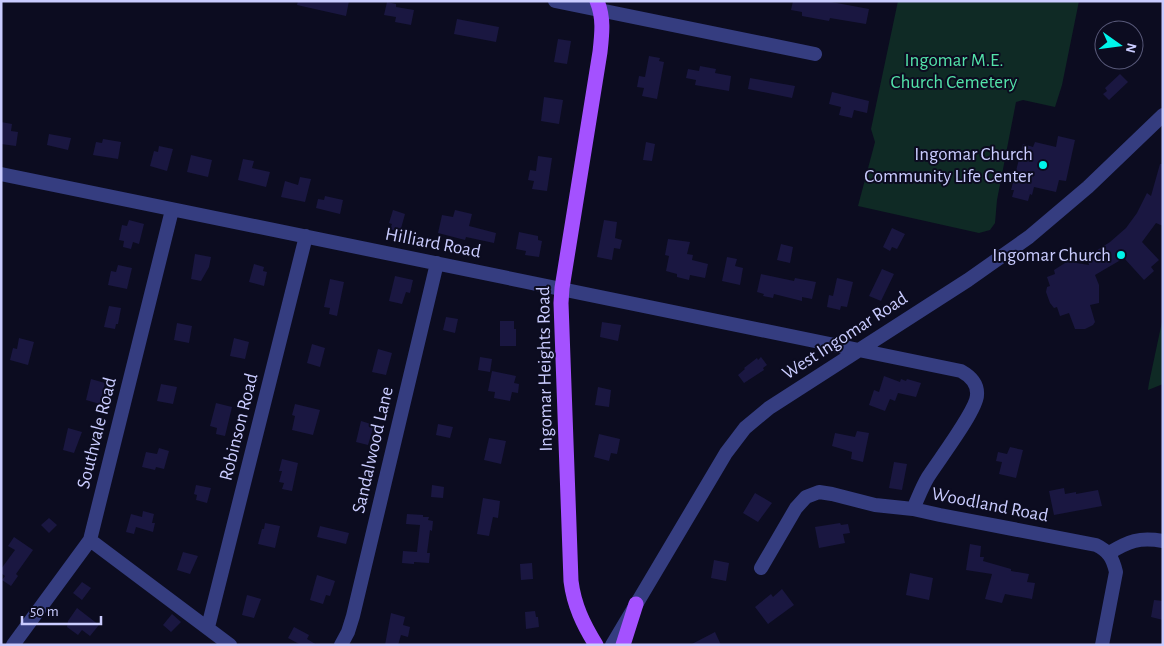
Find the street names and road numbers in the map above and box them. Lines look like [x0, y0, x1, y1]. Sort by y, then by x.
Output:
street label: Hilliard Road [384, 224, 483, 262]
street label: Ingomar Heights Road [534, 286, 556, 452]
street label: West Ingomar Road [779, 288, 911, 383]
street label: Robinson Road [216, 371, 262, 483]
street label: Southvale Road [74, 375, 120, 491]
street label: Sandalwood Lane [349, 385, 397, 515]
street label: Woodland Road [930, 484, 1050, 526]

